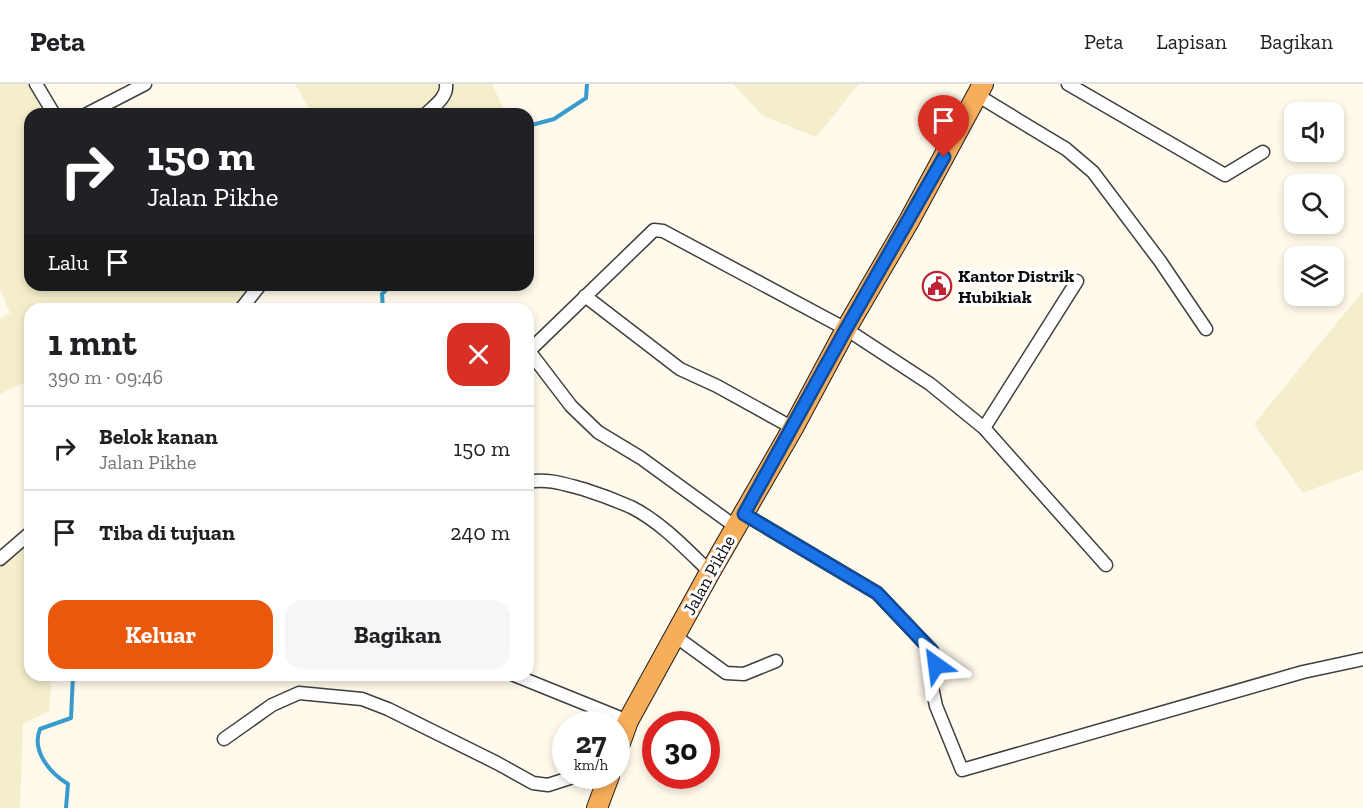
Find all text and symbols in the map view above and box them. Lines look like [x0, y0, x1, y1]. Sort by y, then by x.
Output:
text: Peta [30, 25, 85, 58]
text: Peta [1084, 29, 1123, 54]
text: Lapisan [1156, 29, 1227, 54]
text: Bagikan [1260, 29, 1333, 54]
pin [918, 95, 969, 157]
map controls [1284, 102, 1344, 306]
button: sound [1284, 102, 1344, 162]
icon: arrive [927, 104, 960, 137]
text: 150 m [147, 130, 255, 181]
icon: right [48, 132, 126, 210]
button: search [1284, 174, 1344, 234]
text: Jalan Pikhe [147, 181, 278, 213]
icon: arrive [101, 246, 134, 279]
button: layers [1284, 246, 1344, 306]
text: Lalu [48, 249, 89, 276]
place label: Kantor Distrik Hubikiak [958, 265, 1074, 308]
public building icon: Kantor Distrik Hubikiak [921, 270, 953, 302]
text: 1 mnt [48, 321, 137, 364]
button: close [447, 323, 510, 386]
text: 390 m · 09:46 [48, 365, 163, 389]
text: Belok kanan [99, 423, 218, 450]
icon: right [48, 432, 81, 465]
text: 150 m [454, 435, 510, 462]
text: Jalan Pikhe [99, 450, 196, 474]
icon: arrive [48, 516, 81, 549]
text: Tiba di tujuan [99, 519, 235, 546]
text: 240 m [450, 519, 510, 546]
street label: Jalan Pikhe [678, 531, 740, 619]
button: Keluar [48, 600, 273, 669]
button: Bagikan [285, 600, 510, 669]
position arrow [904, 633, 968, 697]
speed limit sign: 30 [642, 711, 720, 789]
text: 27 [576, 725, 606, 761]
text: km/h [574, 756, 608, 774]

